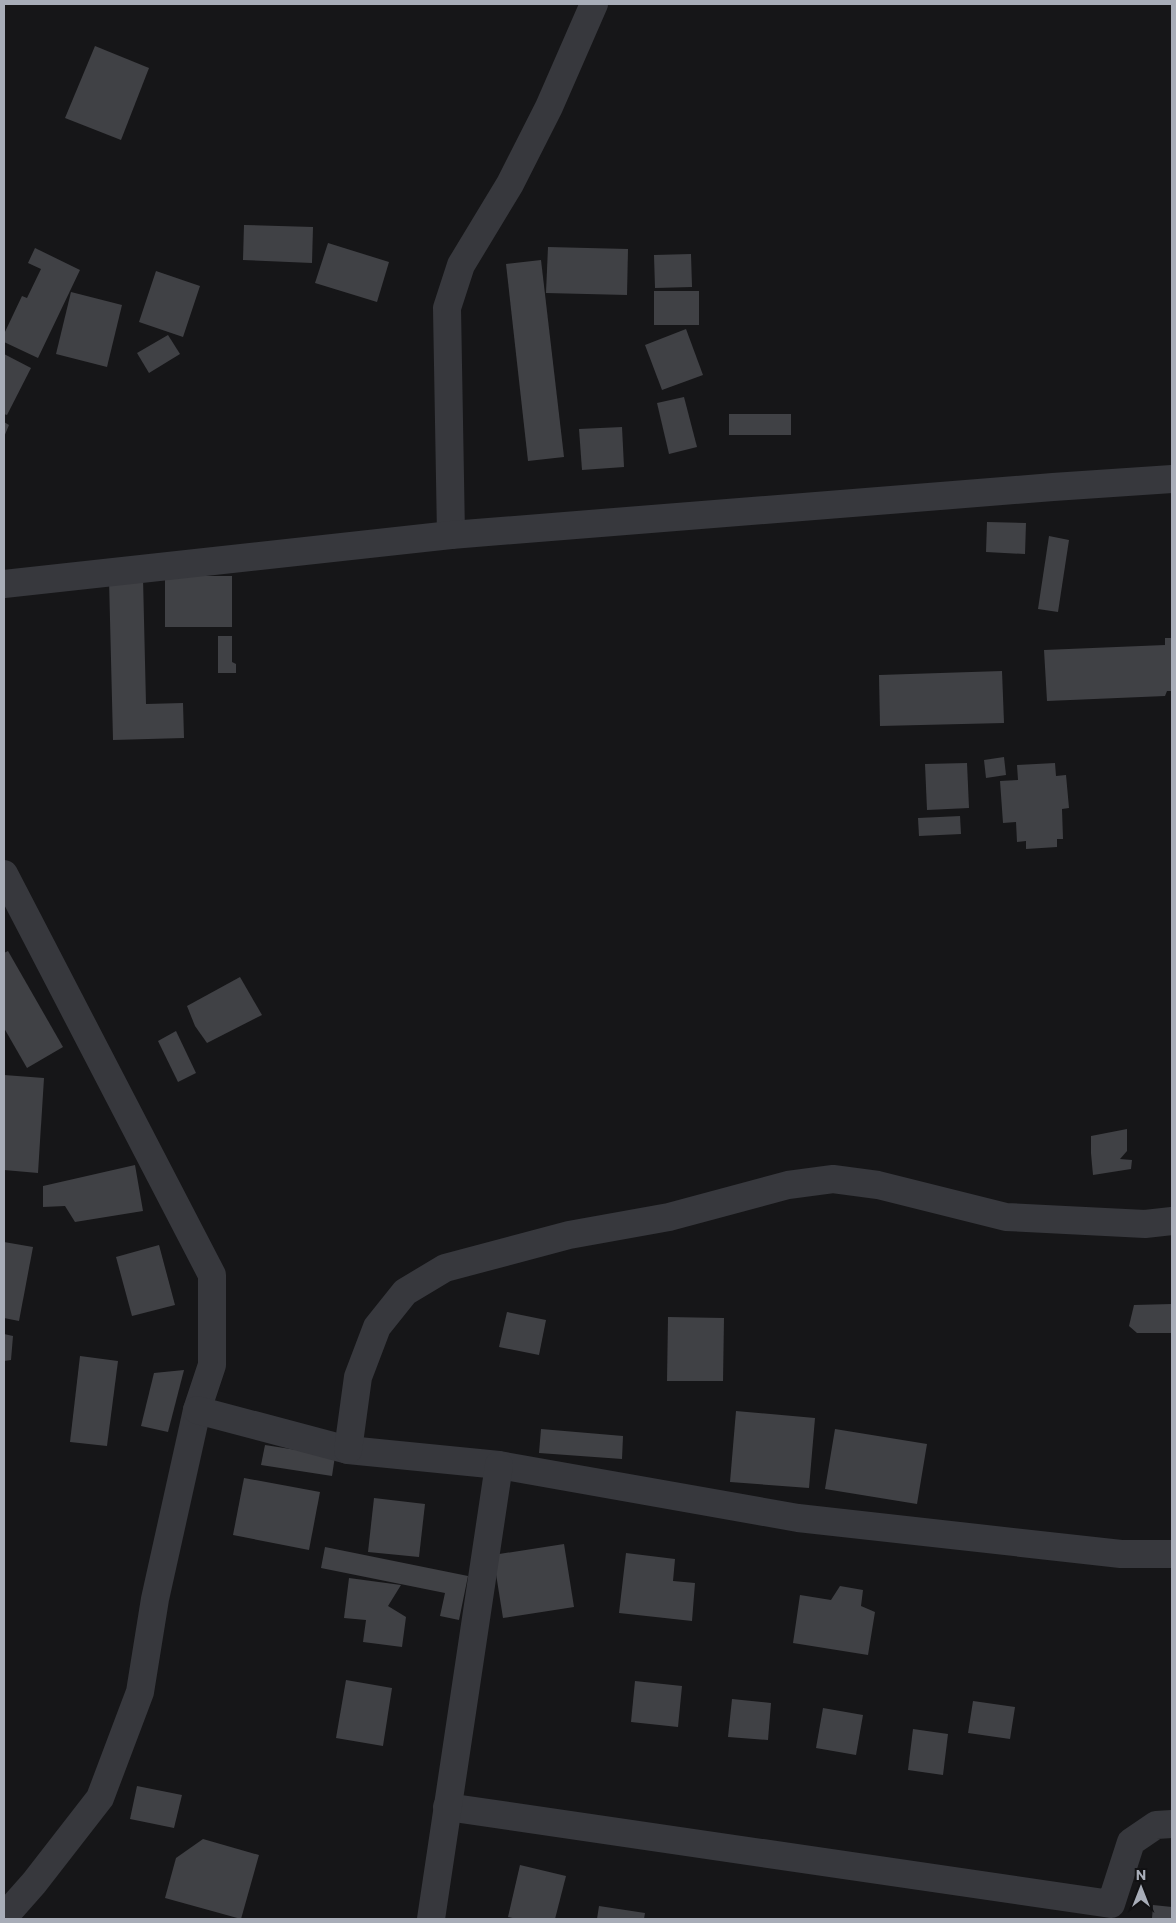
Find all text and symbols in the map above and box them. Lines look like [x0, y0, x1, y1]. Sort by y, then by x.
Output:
north arrow [1116, 1863, 1166, 1913]
text: N [1136, 1866, 1146, 1883]

